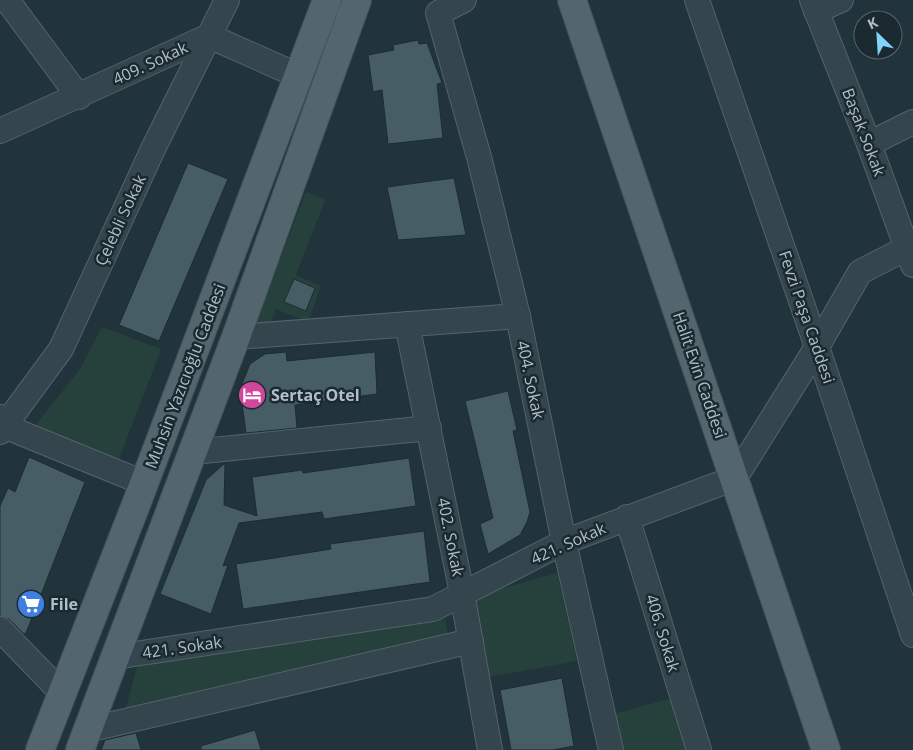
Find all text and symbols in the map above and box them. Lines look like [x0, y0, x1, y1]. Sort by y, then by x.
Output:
north arrow [853, 10, 903, 60]
text: K [864, 12, 881, 33]
street label: 409. Sokak [109, 36, 191, 90]
street label: Başak Sokak [837, 85, 891, 180]
street label: Çelebli Sokak [89, 170, 151, 269]
street label: Fevzi Paşa Caddesi [774, 248, 840, 386]
street label: Muhsin Yazıcıoğlu Caddesi [140, 280, 230, 472]
street label: Halit Evin Caddesi [668, 309, 732, 441]
street label: 404. Sokak [512, 339, 550, 422]
hotel icon: Sertaç Otel [237, 380, 267, 410]
place label: Sertaç Otel [271, 384, 360, 406]
street label: 402. Sokak [433, 496, 470, 579]
street label: 421. Sokak [527, 516, 610, 569]
supermarket icon: File [16, 589, 46, 619]
street label: 406. Sokak [641, 592, 685, 675]
place label: File [50, 593, 78, 615]
street label: 421. Sokak [141, 630, 224, 663]

